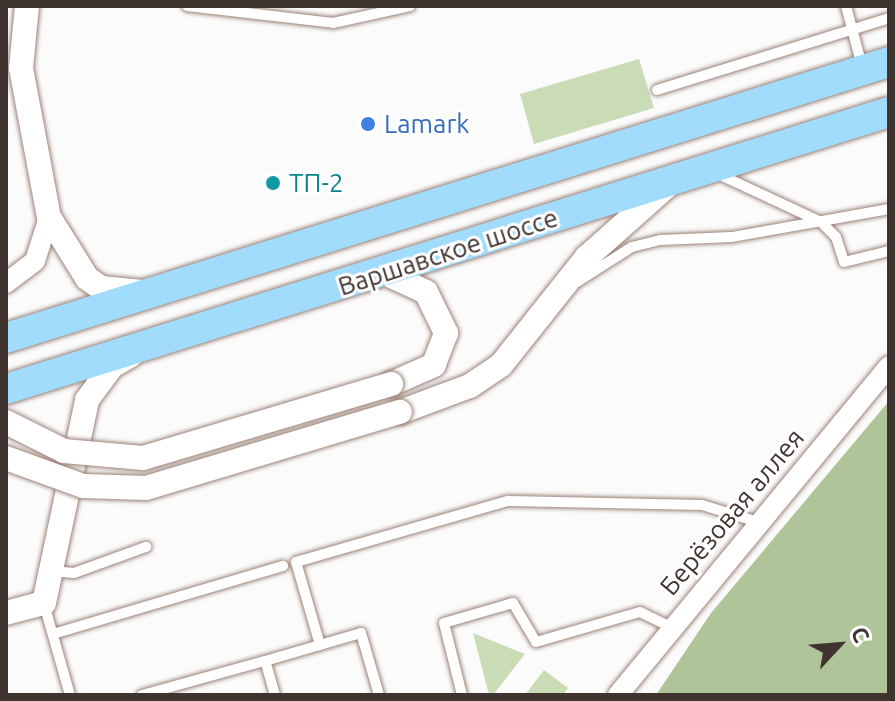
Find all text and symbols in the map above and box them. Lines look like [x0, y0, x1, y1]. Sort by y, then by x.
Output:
place label: Lamark [384, 108, 469, 140]
marker: Lamark [359, 115, 377, 133]
place label: ТП-2 [289, 167, 344, 199]
marker: ТП-2 [264, 174, 282, 192]
street label: Варшавское шоссе [334, 202, 562, 302]
street label: Берёзовая аллея [653, 423, 811, 601]
north arrow [799, 605, 879, 685]
text: С [847, 622, 875, 646]

